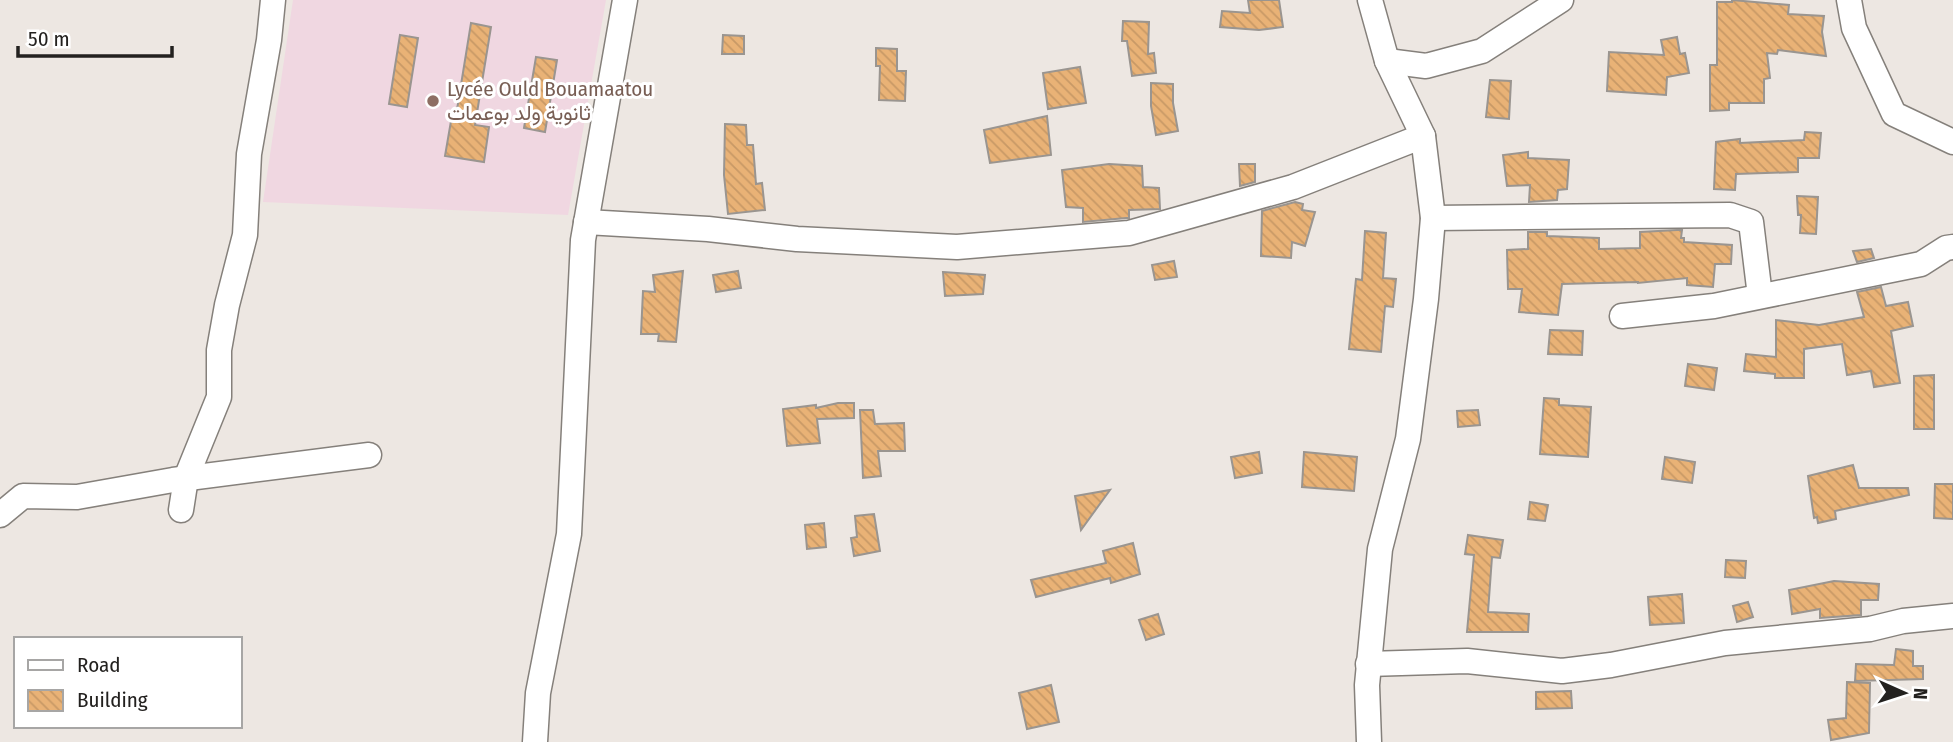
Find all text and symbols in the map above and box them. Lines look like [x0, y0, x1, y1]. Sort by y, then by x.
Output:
scale bar [18, 14, 172, 58]
text: 50 m [28, 26, 70, 52]
place label: Lycée Ould Bouamaatou ثانوية ولد بوعمات [447, 76, 653, 126]
marker: Lycée Ould Bouamaatou ثانوية ولد بوعمات [425, 93, 441, 109]
legend [14, 637, 242, 728]
text: Road [77, 652, 121, 678]
north arrow [1869, 658, 1939, 728]
text: Building [77, 687, 148, 713]
text: N [1909, 688, 1932, 700]

